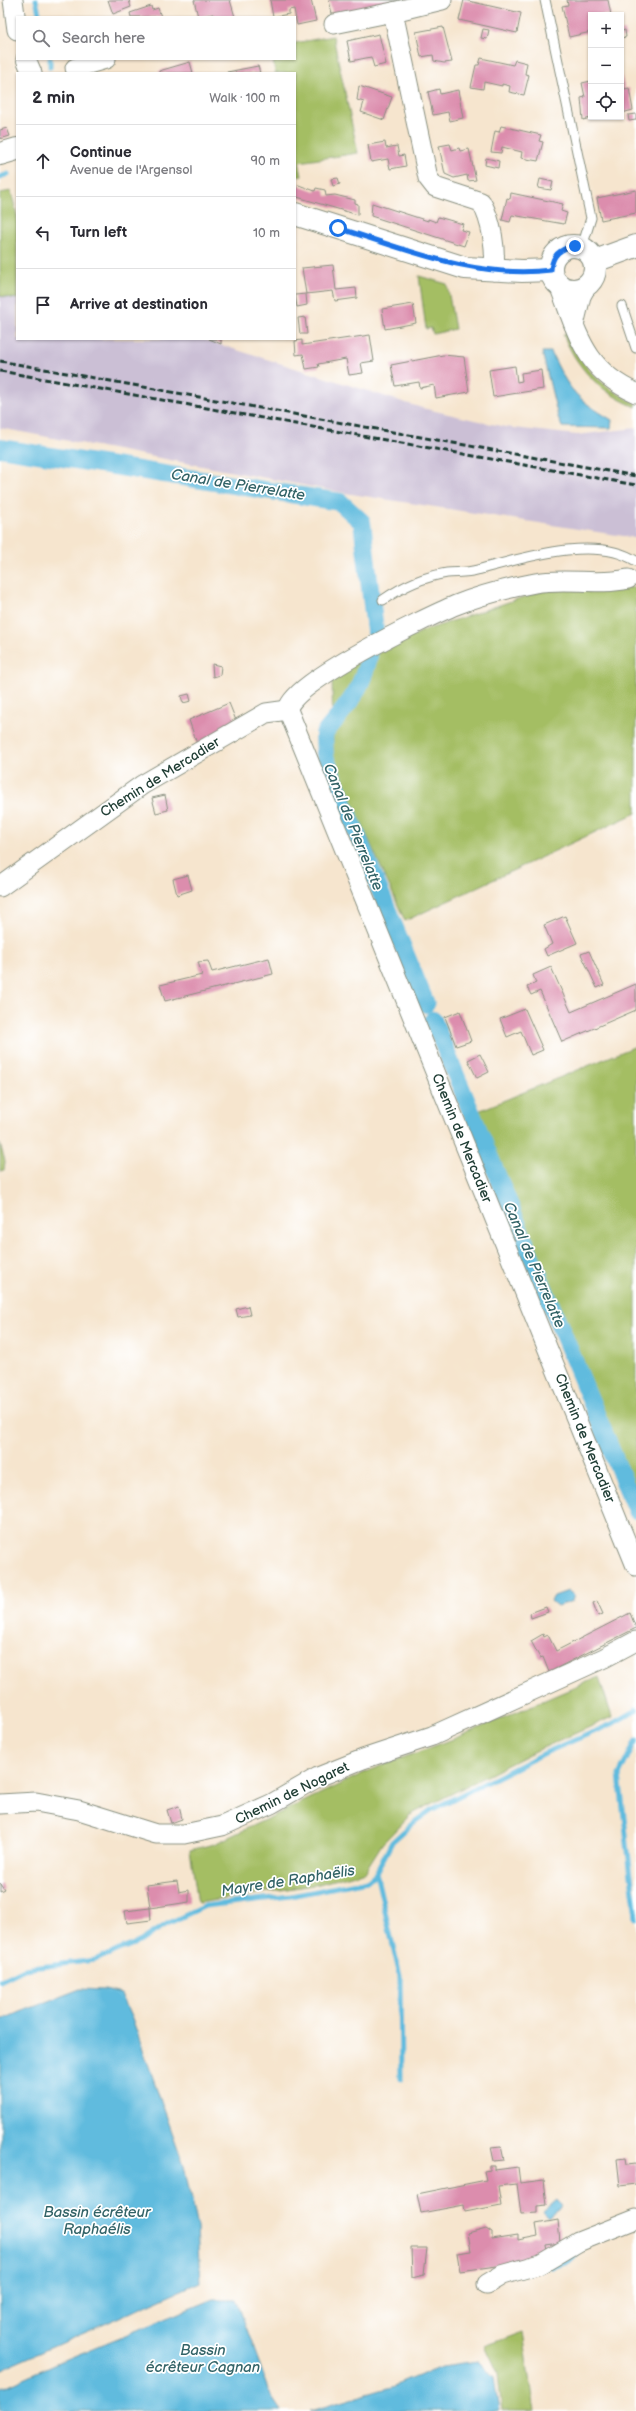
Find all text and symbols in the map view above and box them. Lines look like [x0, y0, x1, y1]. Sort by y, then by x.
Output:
map controls [588, 12, 624, 120]
button: + [588, 12, 624, 48]
search box [16, 16, 296, 60]
icon: search [30, 27, 52, 49]
text: Search here [62, 29, 145, 48]
button: − [588, 48, 624, 84]
button: locate [588, 84, 624, 120]
text: 2 min [32, 88, 75, 108]
text: Walk · 100 m [209, 90, 280, 106]
text: Continue [70, 143, 132, 162]
icon: ahead [32, 150, 54, 172]
text: 90 m [251, 153, 280, 169]
text: Avenue de l'Argensol [70, 162, 193, 178]
route start [329, 219, 347, 237]
icon: left [32, 222, 54, 244]
text: Turn left [70, 223, 127, 242]
text: 10 m [253, 225, 280, 241]
route end [566, 237, 584, 255]
icon: arrive [32, 294, 54, 316]
text: Arrive at destination [70, 295, 208, 314]
water label: Canal de Pierrelatte [170, 465, 307, 505]
street label: Chemin de Mercadier [97, 733, 224, 821]
water label: Canal de Pierrelatte [319, 761, 387, 894]
street label: Chemin de Mercadier [428, 1071, 496, 1206]
water label: Canal de Pierrelatte [499, 1199, 569, 1331]
street label: Chemin de Mercadier [551, 1371, 619, 1506]
street label: Chemin de Nogaret [232, 1758, 352, 1828]
water label: Mayre de Raphaëlis [220, 1861, 357, 1901]
water label: Bassin écrêteur Raphaélis [44, 2203, 152, 2239]
water label: Bassin écrêteur Cagnan [146, 2341, 260, 2377]

